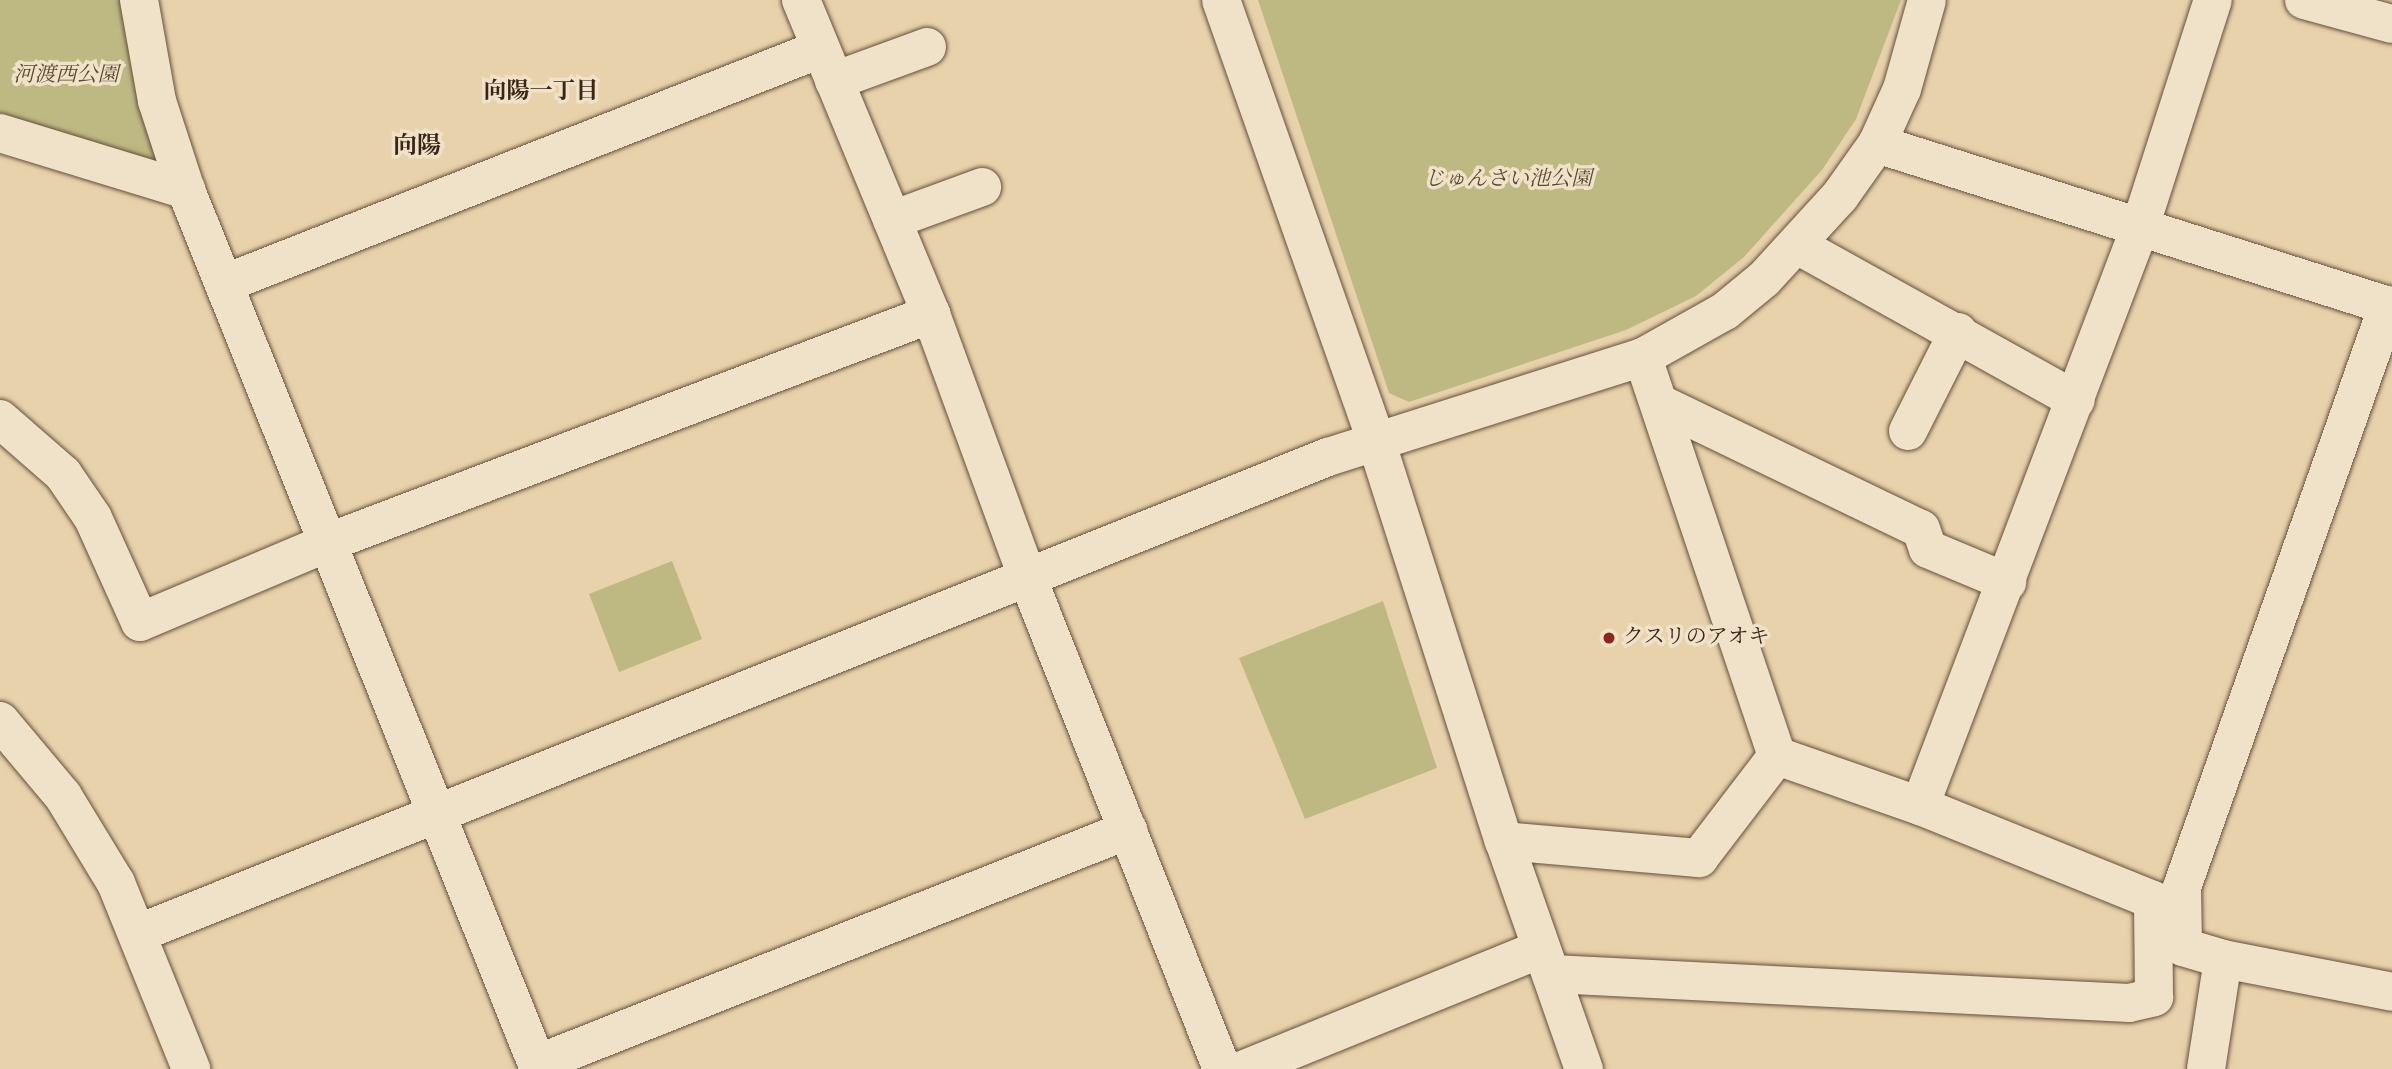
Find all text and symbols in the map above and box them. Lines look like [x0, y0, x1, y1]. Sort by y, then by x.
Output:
park label: 河渡西公園 [14, 63, 118, 89]
district label: 向陽一丁目 [484, 78, 598, 106]
district label: 向陽 [393, 134, 441, 162]
park label: じゅんさい池公園 [1424, 167, 1592, 193]
place label: クスリのアオキ [1623, 625, 1770, 651]
marker: クスリのアオキ [1601, 630, 1617, 646]

